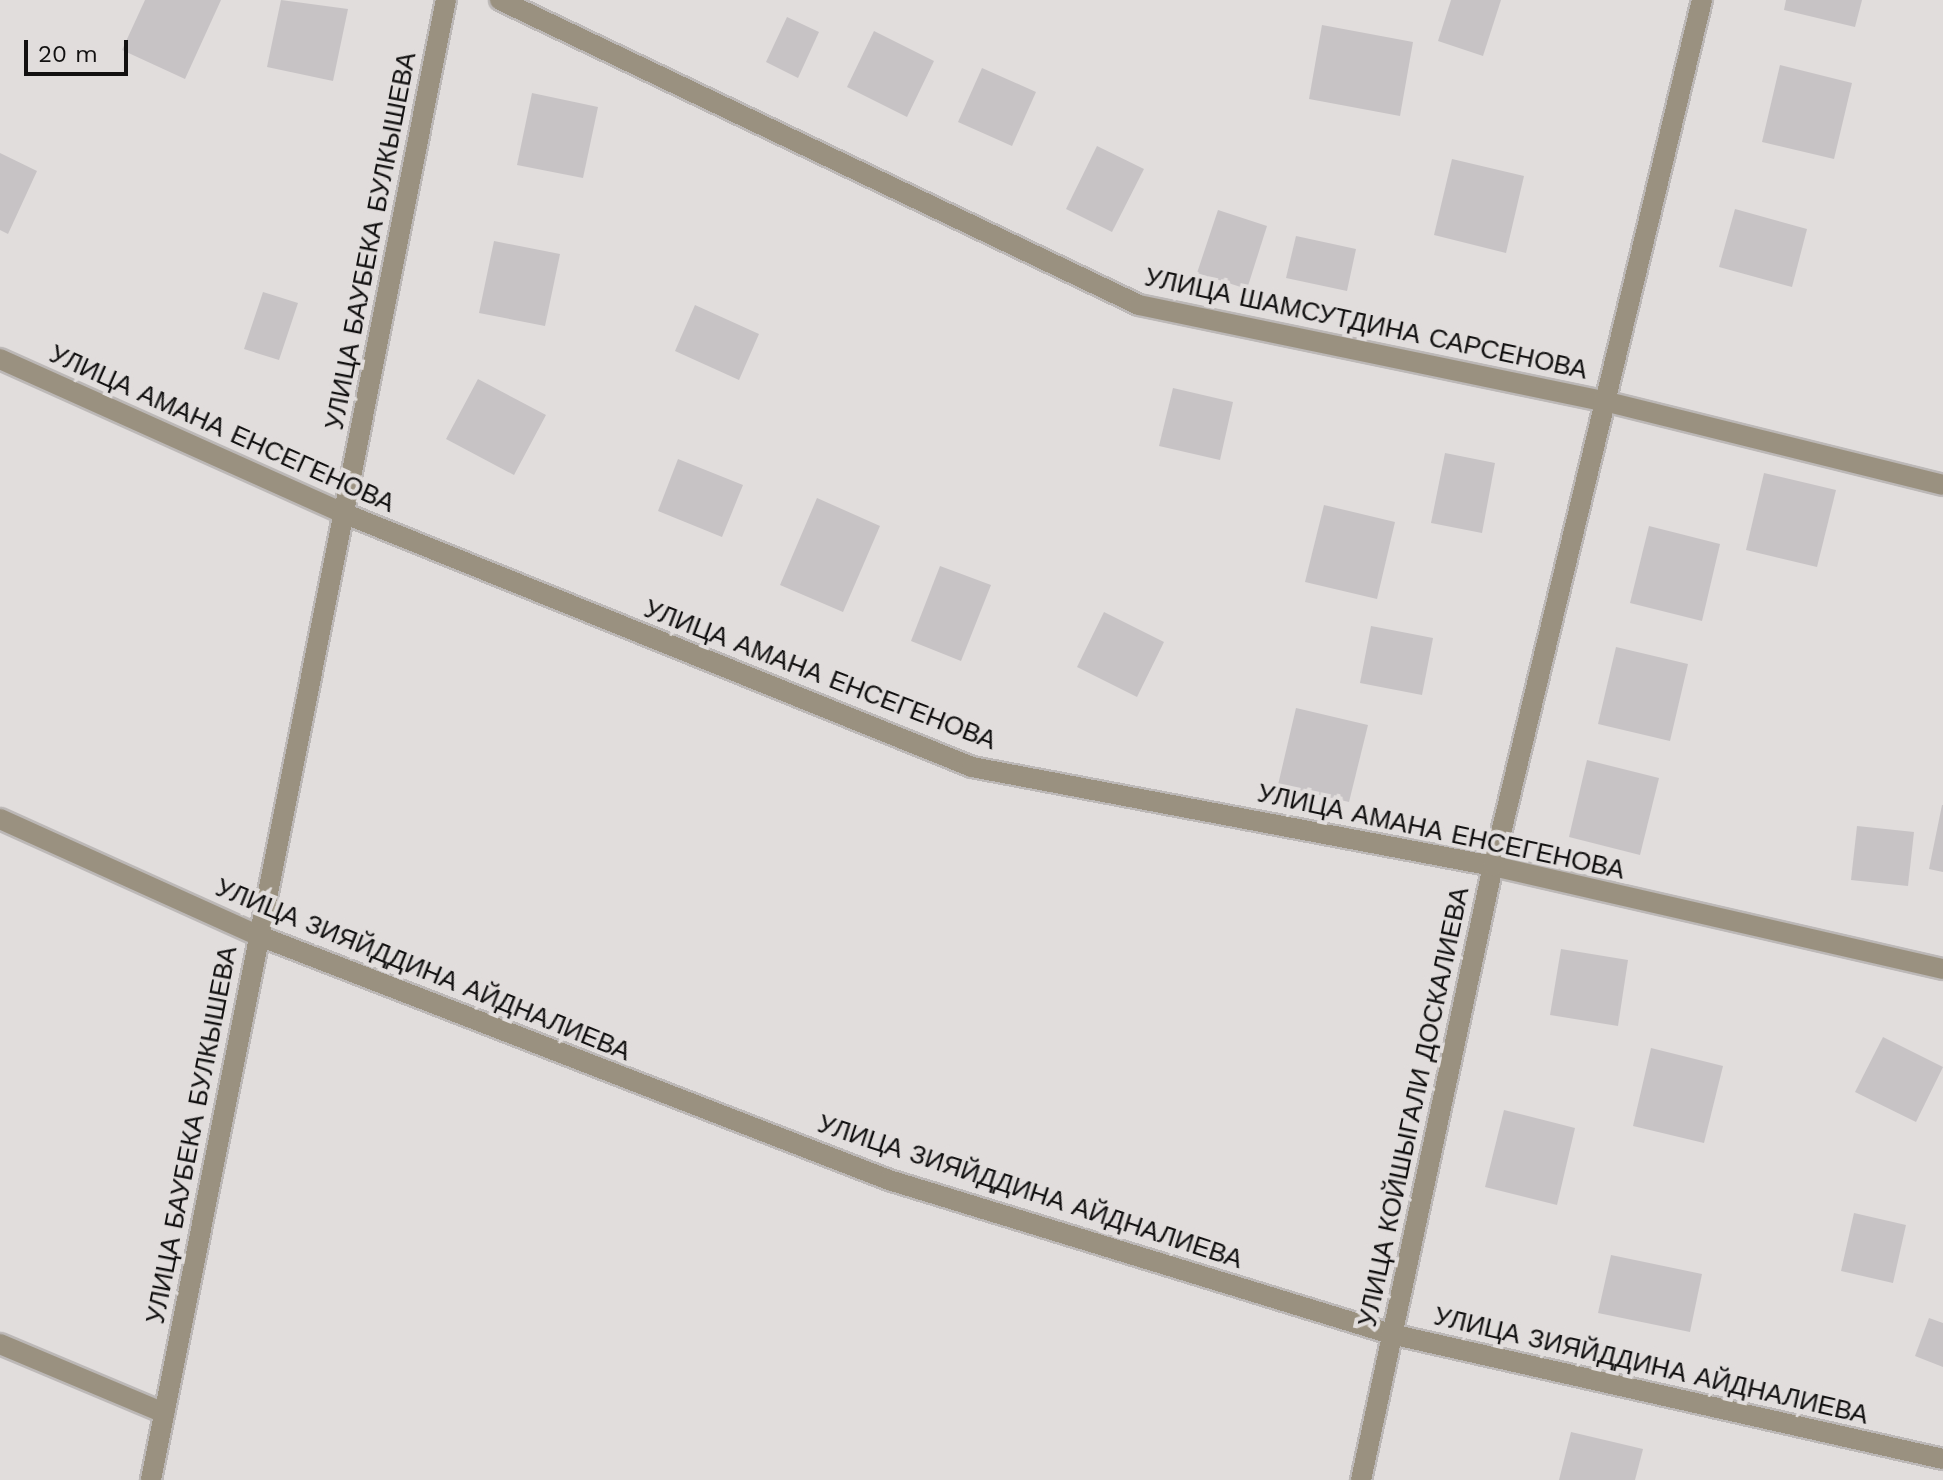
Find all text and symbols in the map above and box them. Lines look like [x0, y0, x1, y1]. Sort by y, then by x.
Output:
scale bar [28, 24, 132, 74]
text: 20 m [38, 40, 98, 68]
street label: УЛИЦА БАУБЕКА БУЛКЫШЕВА [319, 49, 423, 433]
street label: УЛИЦА ШАМСУТДИНА САРСЕНОВА [1142, 262, 1590, 386]
street label: УЛИЦА АМАНА ЕНСЕГЕНОВА [45, 339, 399, 519]
street label: УЛИЦА АМАНА ЕНСЕГЕНОВА [640, 593, 1000, 757]
street label: УЛИЦА АМАНА ЕНСЕГЕНОВА [1255, 778, 1627, 886]
street label: УЛИЦА ЗИЯЙДДИНА АЙДНАЛИЕВА [211, 872, 635, 1068]
street label: УЛИЦА КОЙШЫГАЛИ ДОСКАЛИЕВА [1352, 884, 1476, 1330]
street label: УЛИЦА БАУБЕКА БУЛКЫШЕВА [140, 943, 244, 1327]
street label: УЛИЦА ЗИЯЙДДИНА АЙДНАЛИЕВА [814, 1108, 1246, 1276]
street label: УЛИЦА ЗИЯЙДДИНА АЙДНАЛИЕВА [1431, 1301, 1871, 1431]

